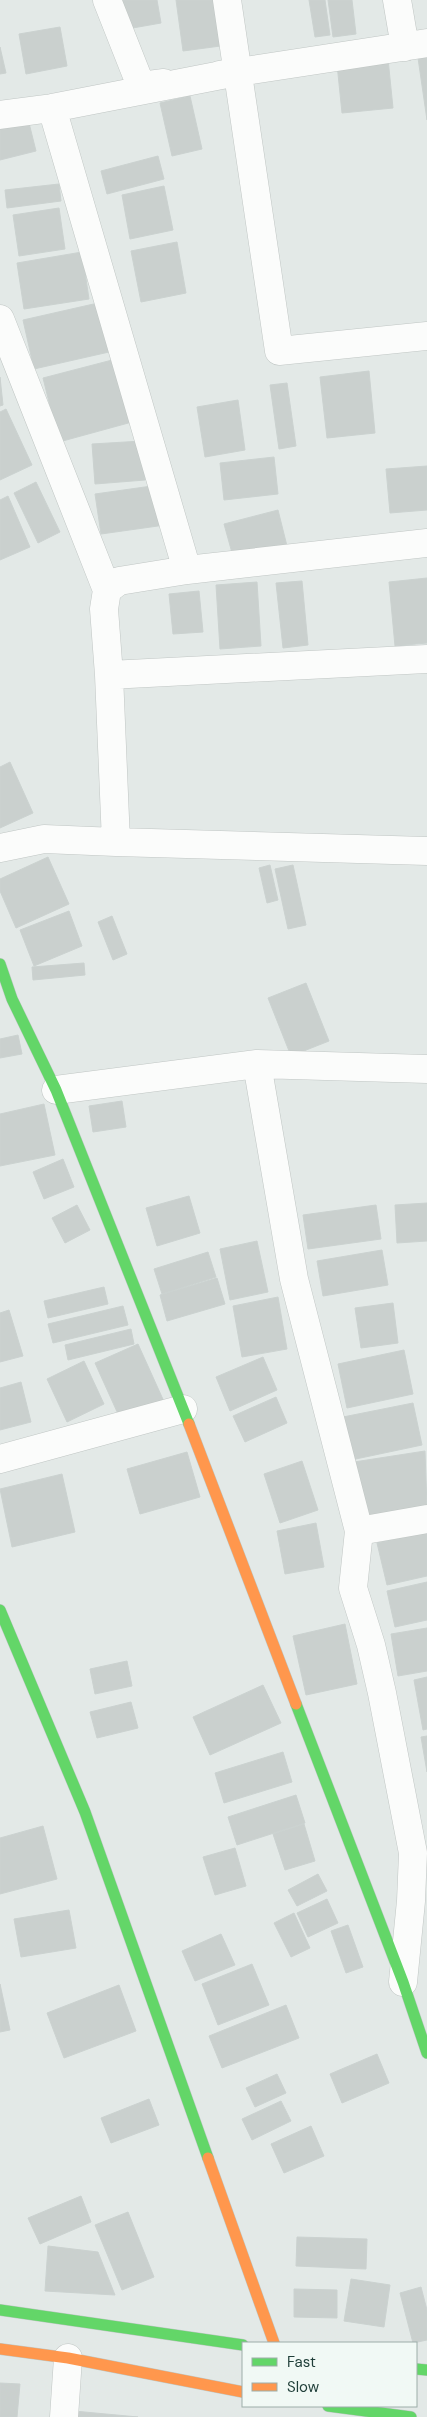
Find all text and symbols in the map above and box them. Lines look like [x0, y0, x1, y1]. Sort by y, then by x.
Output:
legend [242, 2342, 417, 2407]
text: Fast [287, 2352, 316, 2372]
text: Slow [287, 2377, 320, 2397]

